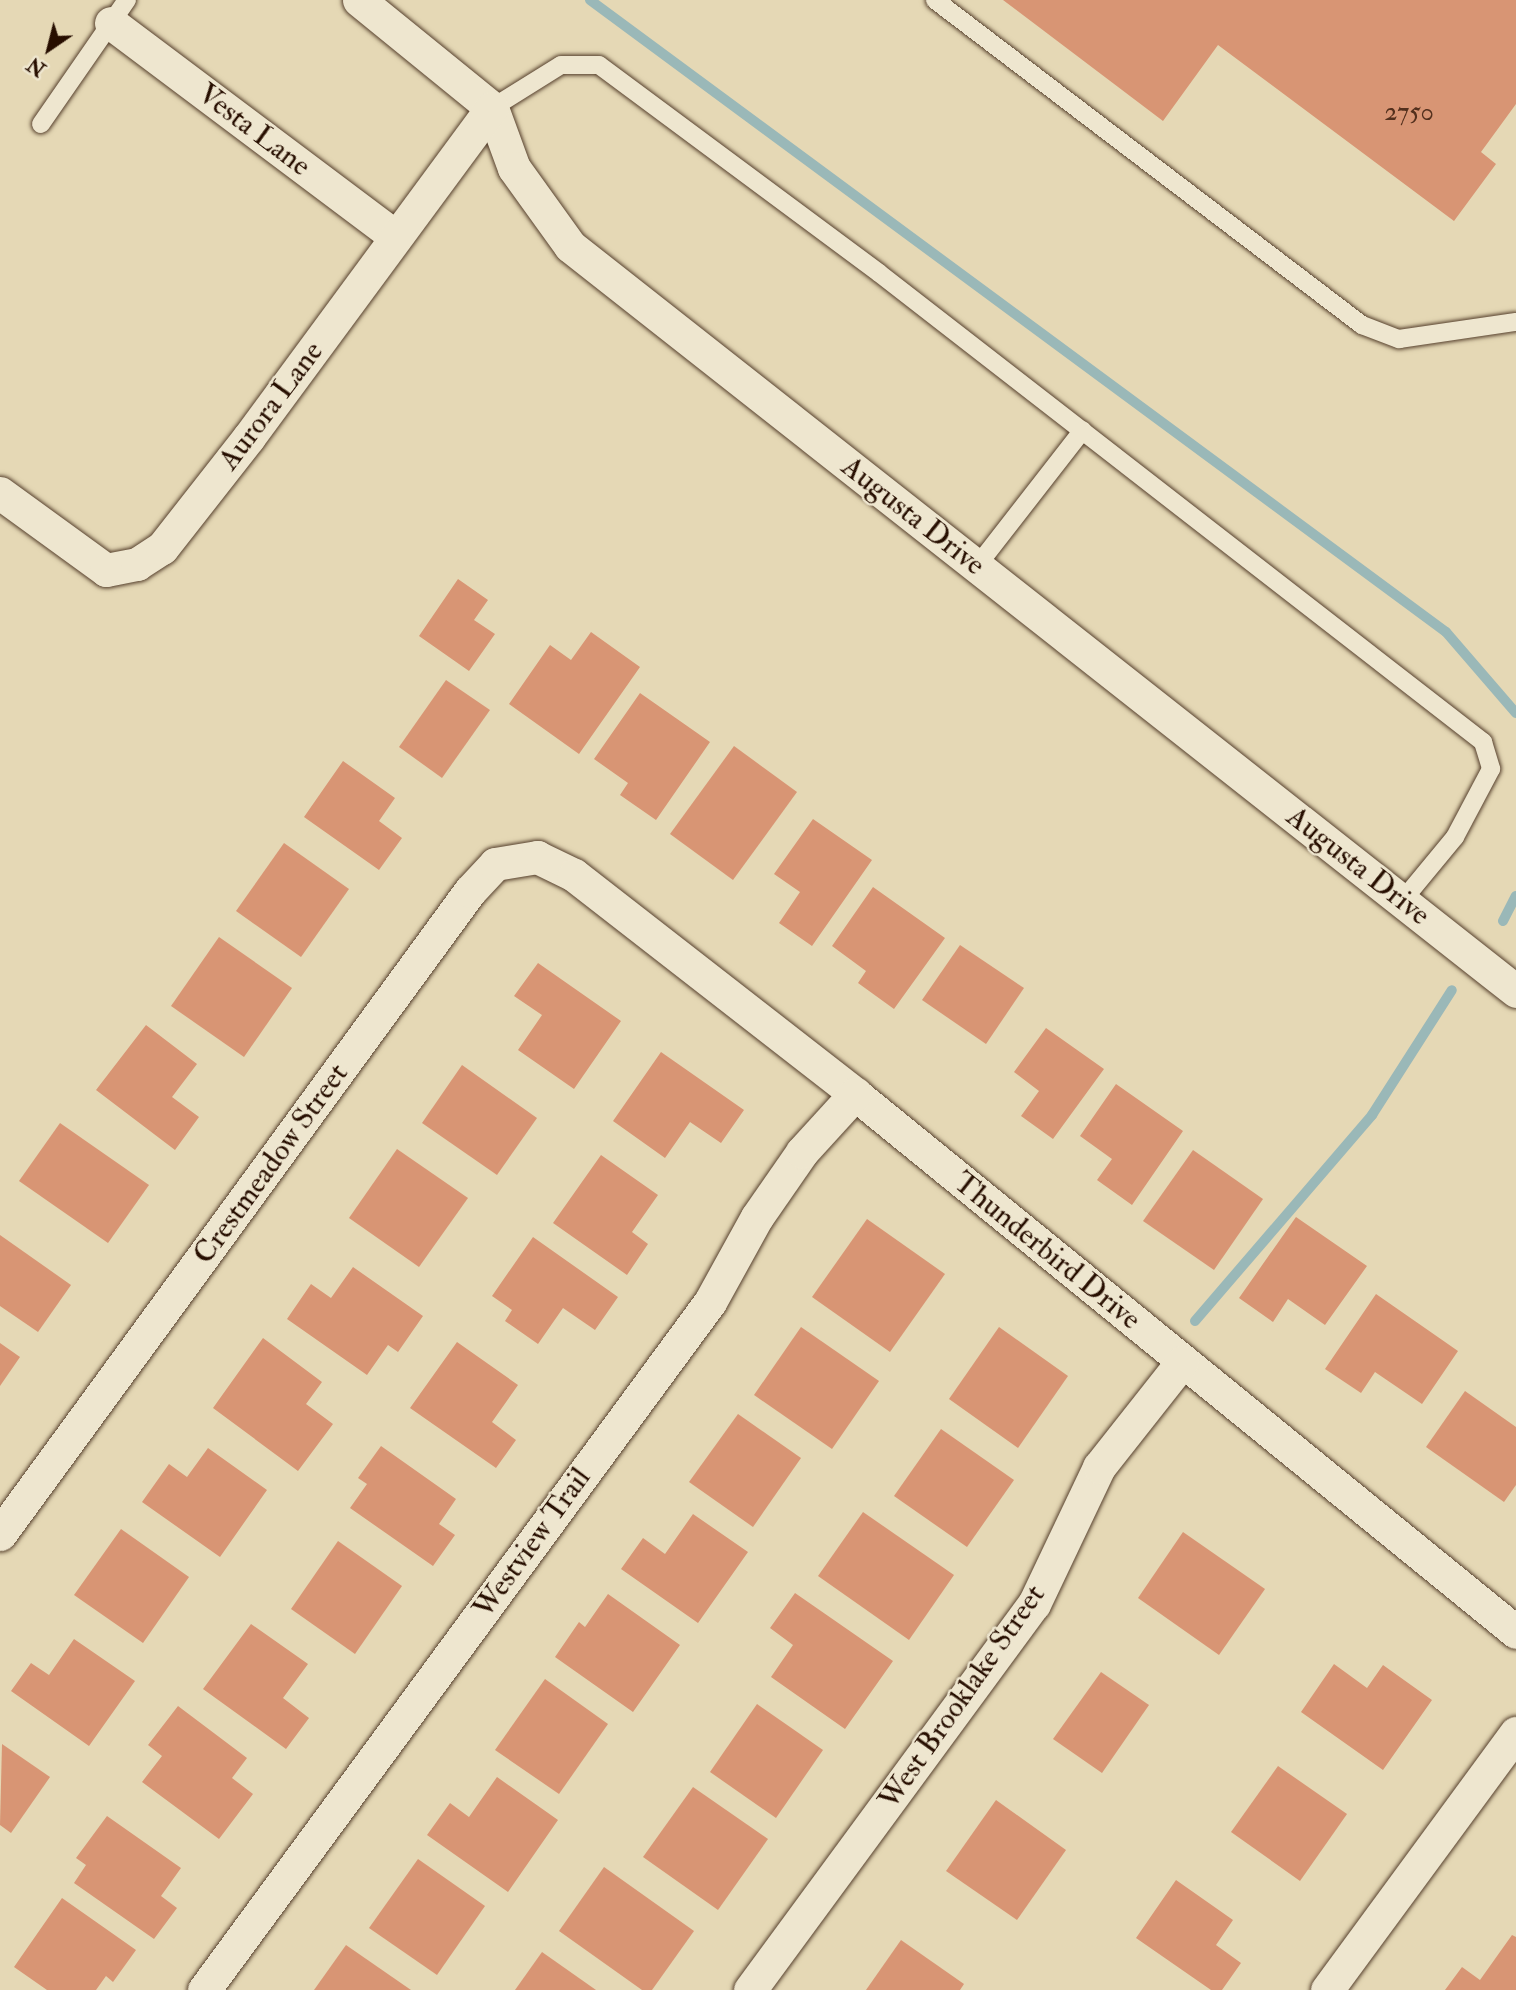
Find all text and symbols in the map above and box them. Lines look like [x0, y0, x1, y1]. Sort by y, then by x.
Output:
north arrow [14, 14, 84, 84]
text: N [23, 51, 51, 81]
street label: Vesta Lane [190, 76, 318, 184]
house number: 2750 [1384, 97, 1434, 129]
street label: Aurora Lane [211, 335, 331, 477]
street label: Augusta Drive [834, 449, 992, 583]
street label: Augusta Drive [1279, 799, 1437, 933]
street label: Crestmeadow Street [186, 1057, 356, 1271]
street label: Thunderbird Drive [946, 1164, 1148, 1338]
street label: Westview Trail [466, 1461, 598, 1625]
street label: West Brooklake Street [871, 1578, 1053, 1816]

